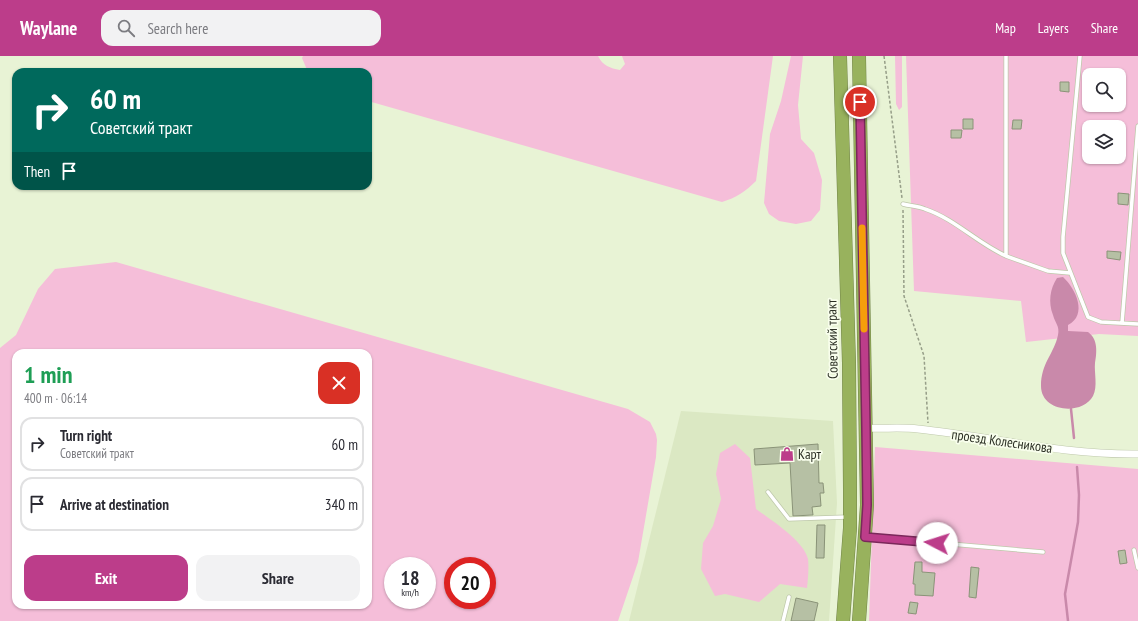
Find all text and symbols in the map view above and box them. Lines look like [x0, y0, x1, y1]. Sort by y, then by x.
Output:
search box [101, 10, 381, 46]
text: Waylane [20, 16, 77, 40]
icon: search [115, 17, 137, 39]
text: Search here [147, 19, 208, 38]
text: Map [995, 19, 1016, 37]
text: Layers [1038, 19, 1069, 37]
text: Share [1091, 19, 1118, 37]
map controls [1082, 68, 1126, 164]
button: search [1082, 68, 1126, 112]
text: 60 m [90, 80, 141, 117]
icon: right [24, 84, 76, 136]
pin [843, 85, 877, 119]
icon: arrive [849, 91, 871, 113]
text: Советский тракт [90, 116, 192, 139]
button: layers [1082, 120, 1126, 164]
icon: arrive [58, 160, 80, 182]
text: Then [24, 162, 50, 181]
street label: Советский тракт [822, 299, 842, 379]
text: 1 min [24, 359, 72, 390]
button: close [318, 362, 360, 404]
text: 400 m · 06:14 [24, 390, 87, 407]
street label: проезд Колесникова [951, 425, 1053, 457]
text: Turn right [60, 426, 112, 445]
icon: right [26, 433, 48, 455]
text: 60 m [332, 435, 358, 454]
text: Советский тракт [60, 445, 134, 462]
place label: Карт [798, 445, 821, 463]
shop icon: Карт [779, 446, 795, 462]
icon: arrive [26, 493, 48, 515]
text: Arrive at destination [60, 495, 169, 514]
text: 340 m [325, 495, 358, 514]
position arrow [916, 522, 958, 564]
button: Exit [24, 555, 188, 601]
button: Share [196, 555, 360, 601]
speed limit sign: 20 [444, 557, 496, 609]
text: 18 [400, 565, 420, 591]
text: km/h [401, 586, 419, 599]

